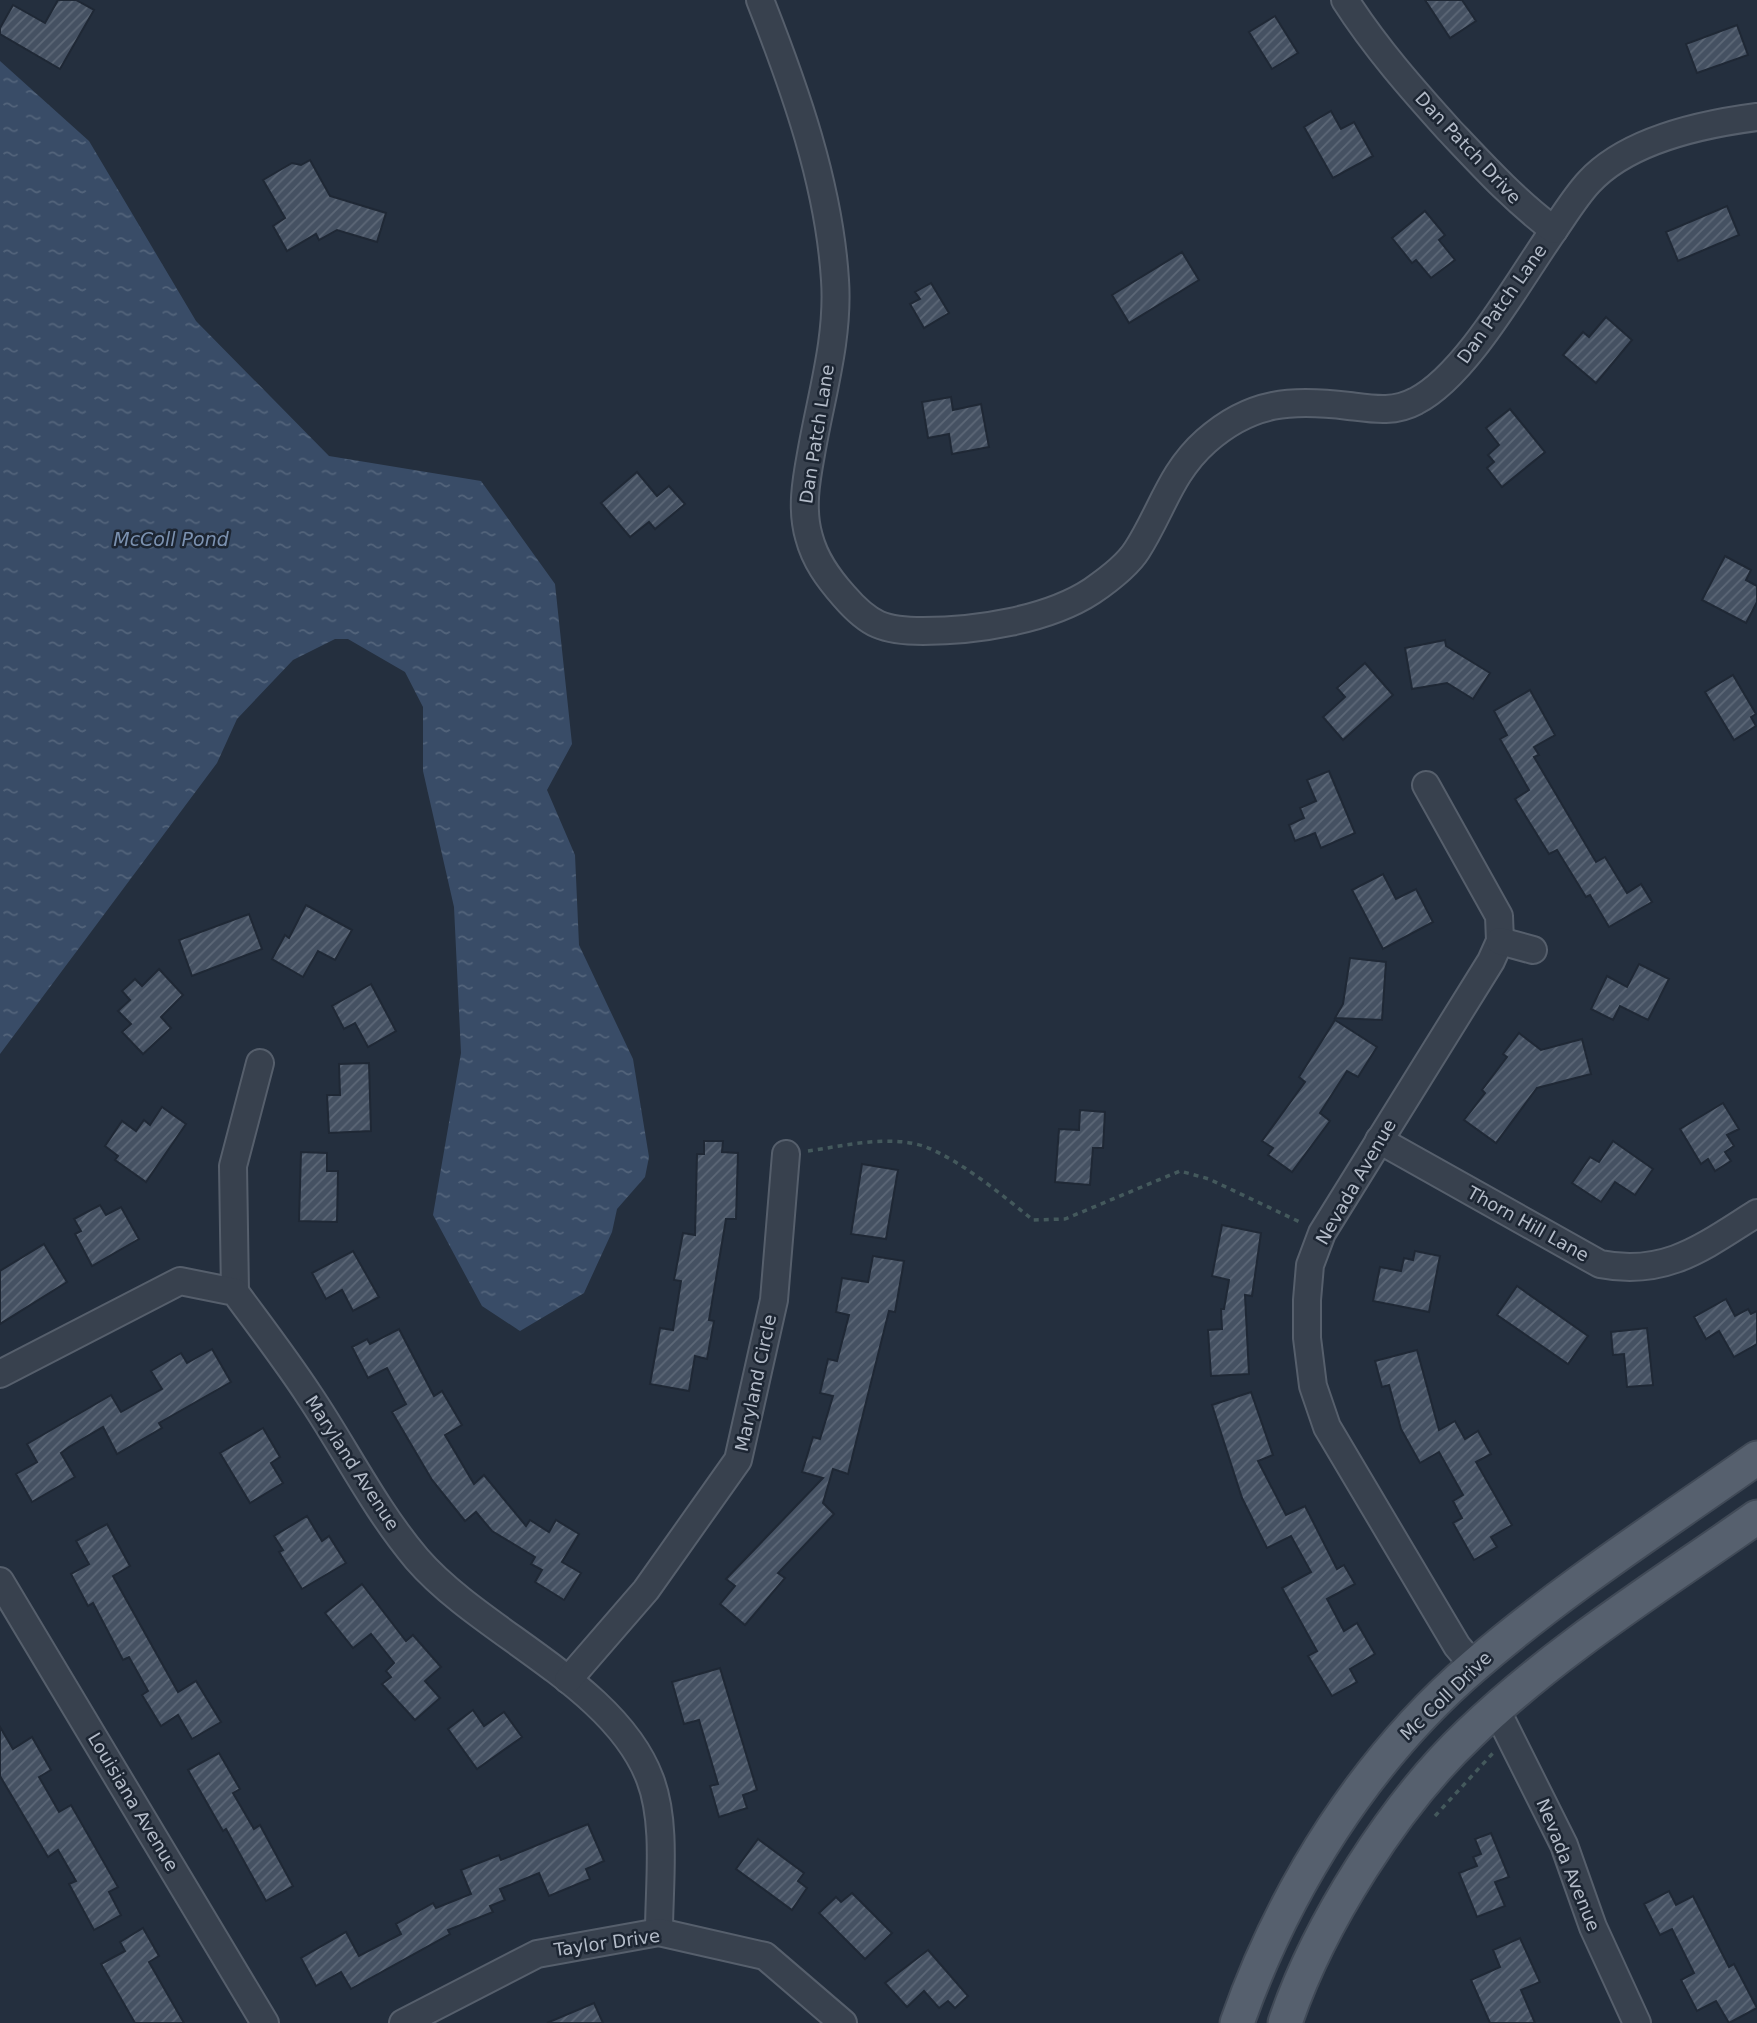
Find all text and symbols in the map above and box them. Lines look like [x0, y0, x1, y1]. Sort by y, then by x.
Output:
street label: Dan Patch Drive [1411, 87, 1526, 208]
street label: Dan Patch Lane [1453, 240, 1551, 367]
street label: Dan Patch Lane [795, 363, 838, 505]
water label: McColl Pond [113, 528, 230, 550]
street label: Nevada Avenue [1311, 1115, 1400, 1248]
street label: Thorn Hill Lane [1463, 1181, 1593, 1266]
street label: Maryland Circle [731, 1312, 780, 1453]
street label: Maryland Avenue [301, 1392, 404, 1534]
street label: Mc Coll Drive [1396, 1647, 1496, 1744]
street label: Louisiana Avenue [84, 1729, 183, 1875]
street label: Nevada Avenue [1532, 1795, 1605, 1934]
street label: Taylor Drive [552, 1925, 661, 1960]

